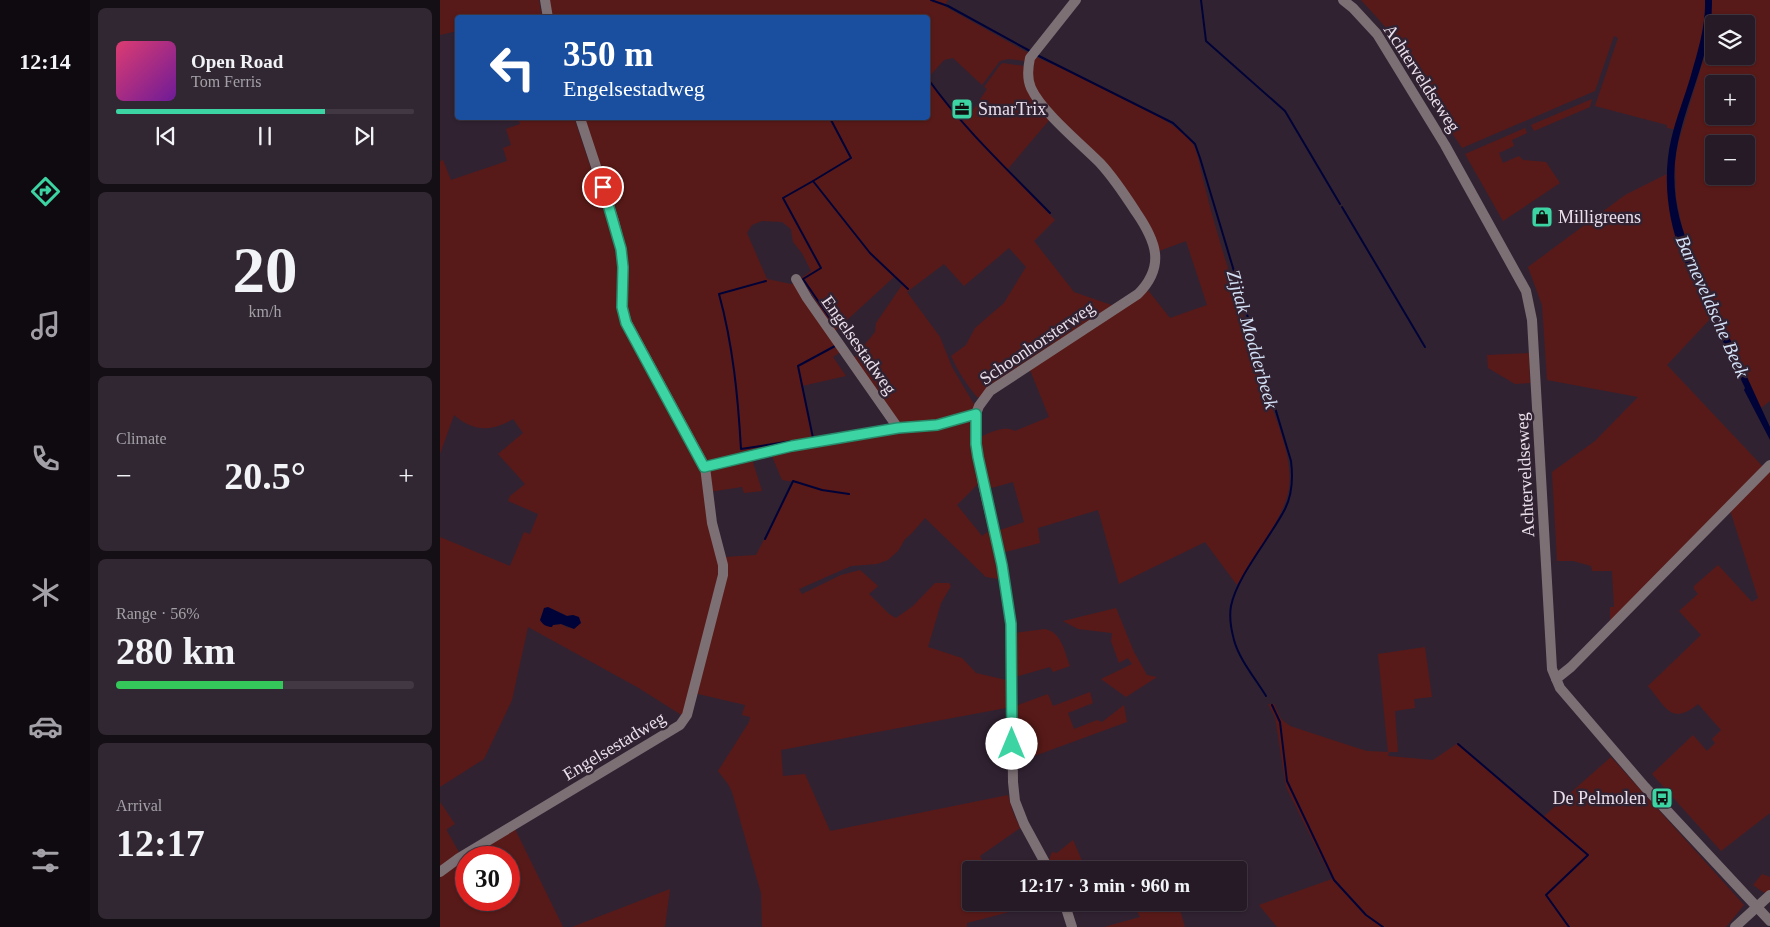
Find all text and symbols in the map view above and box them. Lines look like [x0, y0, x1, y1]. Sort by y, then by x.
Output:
map controls [1705, 15, 1755, 185]
button: layers [1705, 15, 1755, 65]
street label: Achterveldseweg [1380, 20, 1464, 136]
icon: left [480, 35, 545, 100]
text: 350 m [563, 35, 653, 74]
text: 12:14 [19, 49, 71, 74]
text: Open Road [191, 51, 283, 72]
text: Tom Ferris [191, 73, 261, 90]
button: + [1705, 75, 1755, 125]
text: Engelsestadweg [563, 76, 705, 101]
office icon: SmarTrix [950, 97, 974, 121]
place label: SmarTrix [978, 99, 1046, 119]
icon: previous [152, 122, 180, 150]
icon: pause [251, 122, 279, 150]
icon: next [350, 122, 378, 150]
button: − [1705, 135, 1755, 185]
pin [582, 166, 624, 208]
icon: arrive [589, 173, 617, 201]
icon: directions [28, 174, 63, 209]
shop icon: Milligreens [1530, 205, 1554, 229]
place label: Milligreens [1558, 207, 1641, 227]
water label: Barneveldsche Beek [1672, 232, 1754, 381]
text: 20 [233, 234, 298, 306]
water label: Zijtak Modderbeek [1223, 267, 1283, 412]
street label: Engelsestadweg [818, 292, 900, 398]
street label: Schoonhorsterweg [976, 297, 1098, 389]
text: km/h [249, 303, 281, 320]
icon: music [28, 308, 63, 343]
street label: Achterveldseweg [1512, 412, 1538, 538]
text: Climate [116, 430, 167, 447]
icon: phone [28, 441, 63, 476]
text: 20.5° [224, 455, 306, 497]
text: − [116, 460, 132, 491]
text: + [398, 460, 414, 491]
icon: climate [28, 575, 63, 610]
text: Range · 56% [116, 605, 200, 622]
text: 280 km [116, 630, 235, 672]
street label: Engelsestadweg [559, 708, 669, 784]
icon: car [28, 709, 63, 744]
position arrow [985, 717, 1037, 769]
bus stop icon: De Pelmolen [1650, 786, 1674, 810]
place label: De Pelmolen [1553, 788, 1646, 808]
text: Arrival [116, 797, 162, 814]
text: 12:17 [116, 822, 205, 864]
icon: filters [28, 843, 63, 878]
speed limit sign: 30 [455, 846, 520, 911]
text: 12:17 · 3 min · 960 m [1019, 875, 1190, 896]

